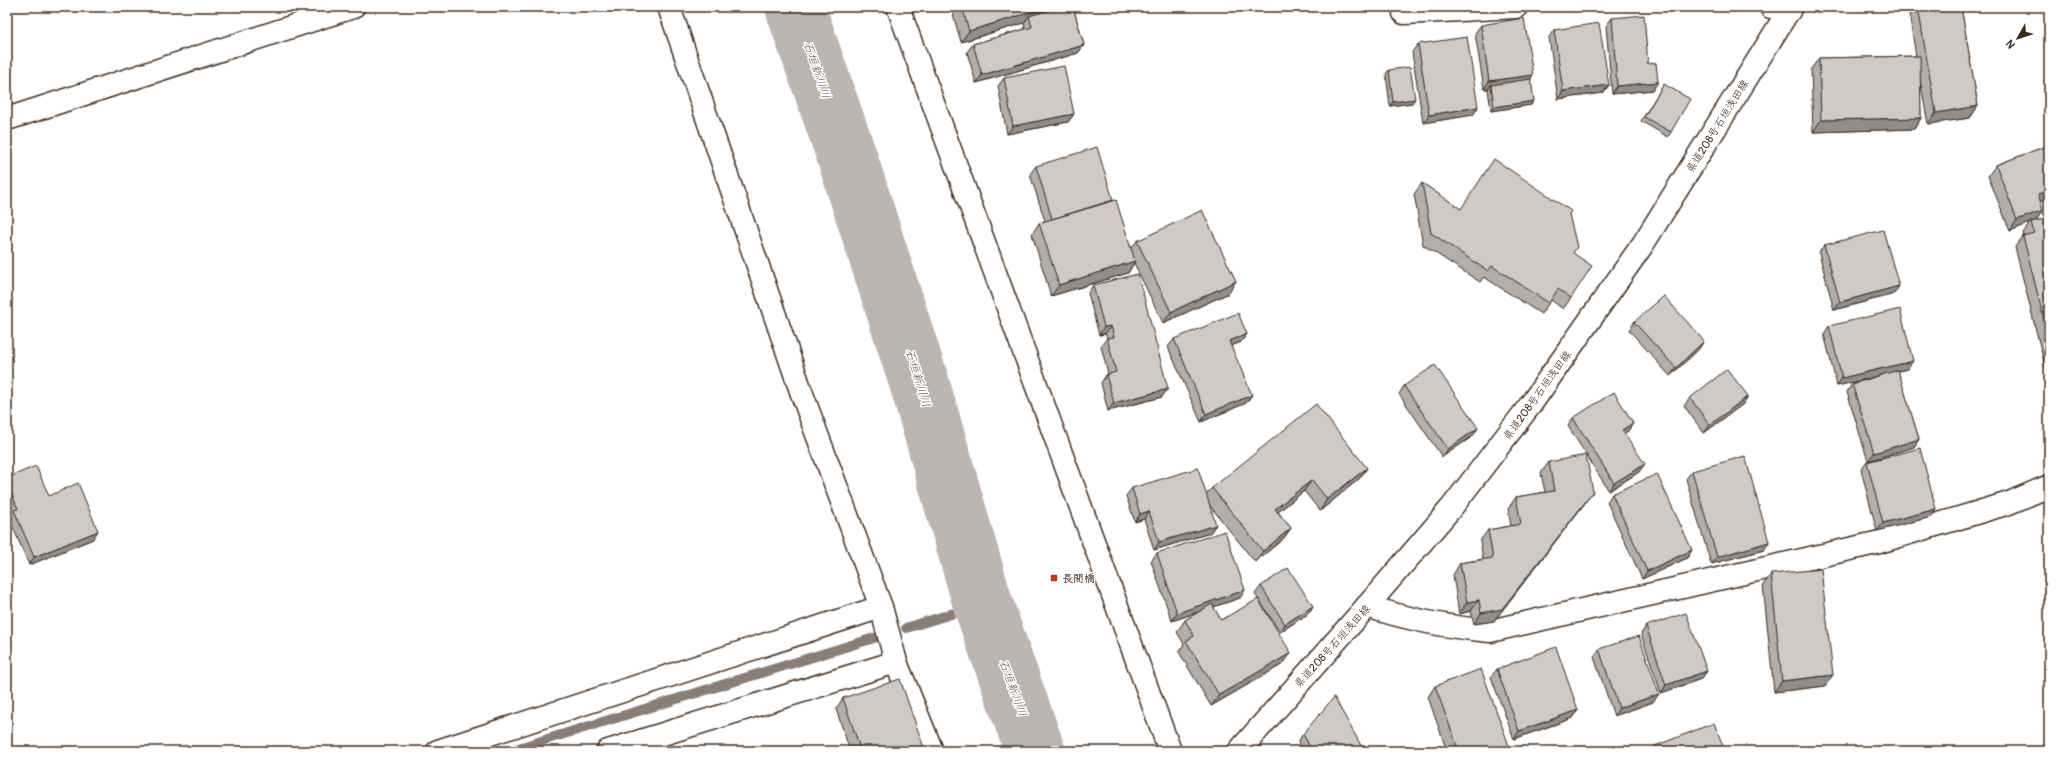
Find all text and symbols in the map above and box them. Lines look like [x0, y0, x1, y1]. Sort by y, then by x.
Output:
north arrow [1998, 18, 2038, 58]
text: N [2003, 37, 2018, 51]
water label: 石垣新川川 [800, 39, 833, 101]
street label: 県道208号石垣浅田線 [1684, 77, 1751, 175]
water label: 石垣新川川 [902, 347, 933, 409]
street label: 県道208号石垣浅田線 [1501, 348, 1574, 442]
place label: 長間橋 [1062, 572, 1095, 585]
marker: 長間橋 [1049, 573, 1059, 583]
street label: 県道208号石垣浅田線 [1292, 602, 1373, 691]
water label: 石垣新川川 [995, 657, 1030, 719]

